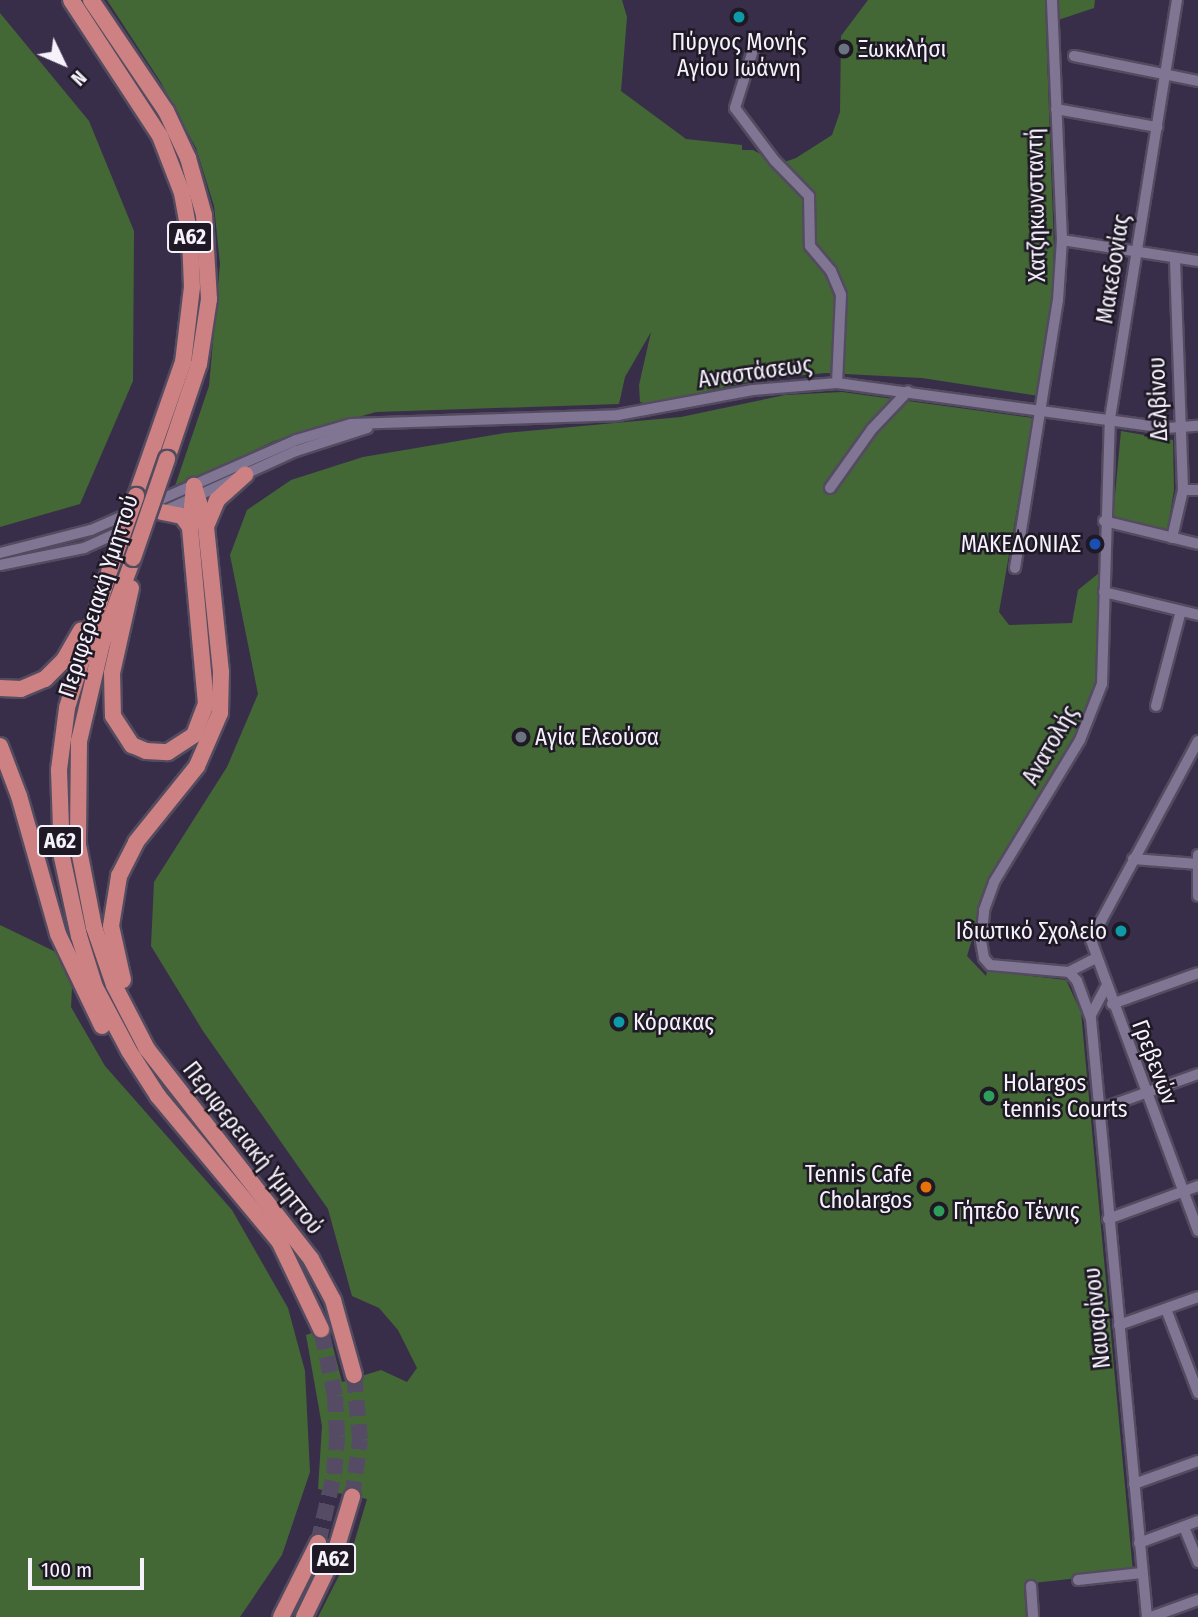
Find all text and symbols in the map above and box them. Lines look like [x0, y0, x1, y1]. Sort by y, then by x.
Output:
marker: Πύργος Μονής Αγίου Ιωάννη [731, 9, 747, 25]
north arrow [28, 28, 98, 98]
place label: Πύργος Μονής Αγίου Ιωάννη [671, 28, 807, 82]
place label: Ξωκκλήσι [858, 35, 946, 63]
marker: Ξωκκλήσι [836, 41, 852, 57]
text: N [66, 66, 91, 90]
street label: Χατζηκωνσταντή [1021, 128, 1051, 282]
street label: Μακεδονίας [1091, 212, 1135, 326]
road number: Α62 [166, 219, 214, 254]
street label: Αναστάσεως [696, 350, 814, 394]
street label: Δελβίνου [1143, 356, 1173, 442]
street label: Περιφερειακή Υμηττού [52, 491, 144, 701]
place label: ΜΑΚΕΔΟΝΙΑΣ [961, 530, 1081, 558]
marker: ΜΑΚΕΔΟΝΙΑΣ [1087, 536, 1103, 552]
street label: Ανατολής [1016, 701, 1084, 789]
place label: Αγία Ελεούσα [535, 723, 659, 751]
marker: Αγία Ελεούσα [513, 729, 529, 745]
road number: Α62 [36, 824, 84, 858]
place label: Ιδιωτικό Σχολείο [956, 917, 1107, 945]
marker: Ιδιωτικό Σχολείο [1113, 923, 1129, 939]
place label: Κόρακας [633, 1008, 714, 1036]
marker: Κόρακας [611, 1014, 627, 1030]
street label: Γρεβενών [1126, 1016, 1184, 1108]
street label: Περιφερειακή Υμηττού [177, 1056, 329, 1240]
place label: Holargos tennis Courts [1003, 1069, 1128, 1123]
marker: Holargos tennis Courts [981, 1088, 997, 1104]
place label: Tennis Cafe Cholargos [805, 1160, 912, 1214]
marker: Tennis Cafe Cholargos [918, 1179, 934, 1195]
place label: Γήπεδο Τέννις [953, 1197, 1080, 1225]
marker: Γήπεδο Τέννις [931, 1203, 947, 1219]
street label: Ναυαρίνου [1078, 1266, 1116, 1370]
road number: Α62 [308, 1542, 358, 1576]
scale bar [32, 1544, 147, 1588]
text: 100 m [41, 1557, 92, 1583]

